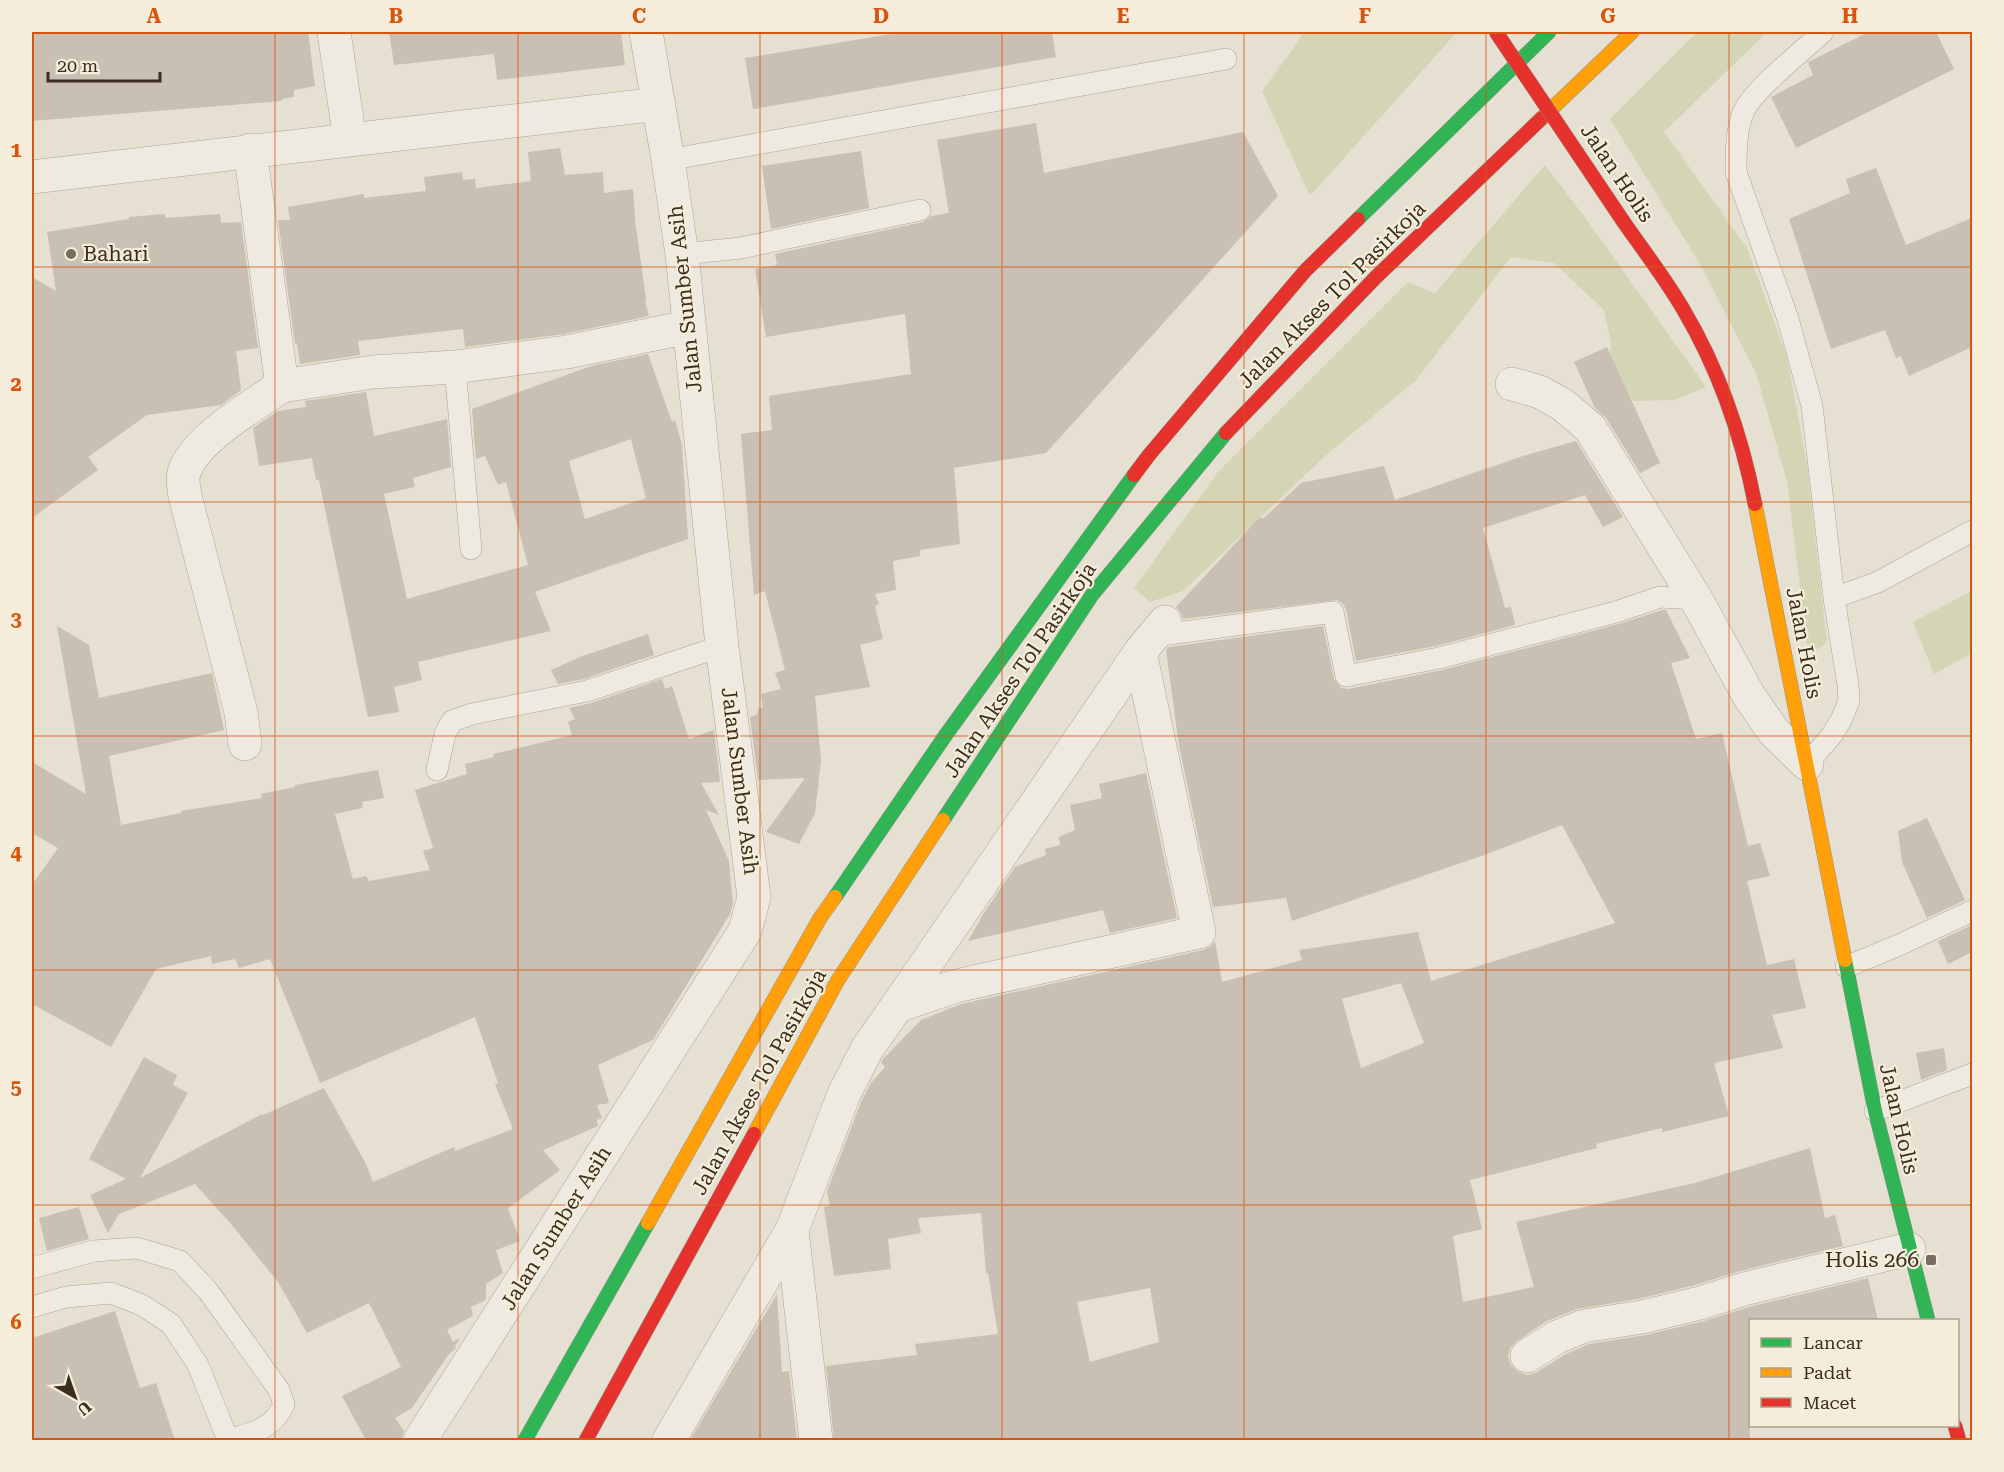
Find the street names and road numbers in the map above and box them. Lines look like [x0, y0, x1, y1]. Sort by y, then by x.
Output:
street label: Jalan Holis [1575, 119, 1659, 227]
street label: Jalan Akses Tol Pasirkoja [1234, 196, 1431, 393]
street label: Jalan Sumber Asih [663, 204, 707, 394]
street label: Jalan Akses Tol Pasirkoja [939, 557, 1101, 782]
street label: Jalan Holis [1781, 585, 1827, 701]
street label: Jalan Sumber Asih [717, 686, 763, 876]
street label: Jalan Akses Tol Pasirkoja [687, 964, 831, 1199]
street label: Jalan Holis [1875, 1061, 1923, 1177]
street label: Jalan Sumber Asih [496, 1141, 616, 1314]

